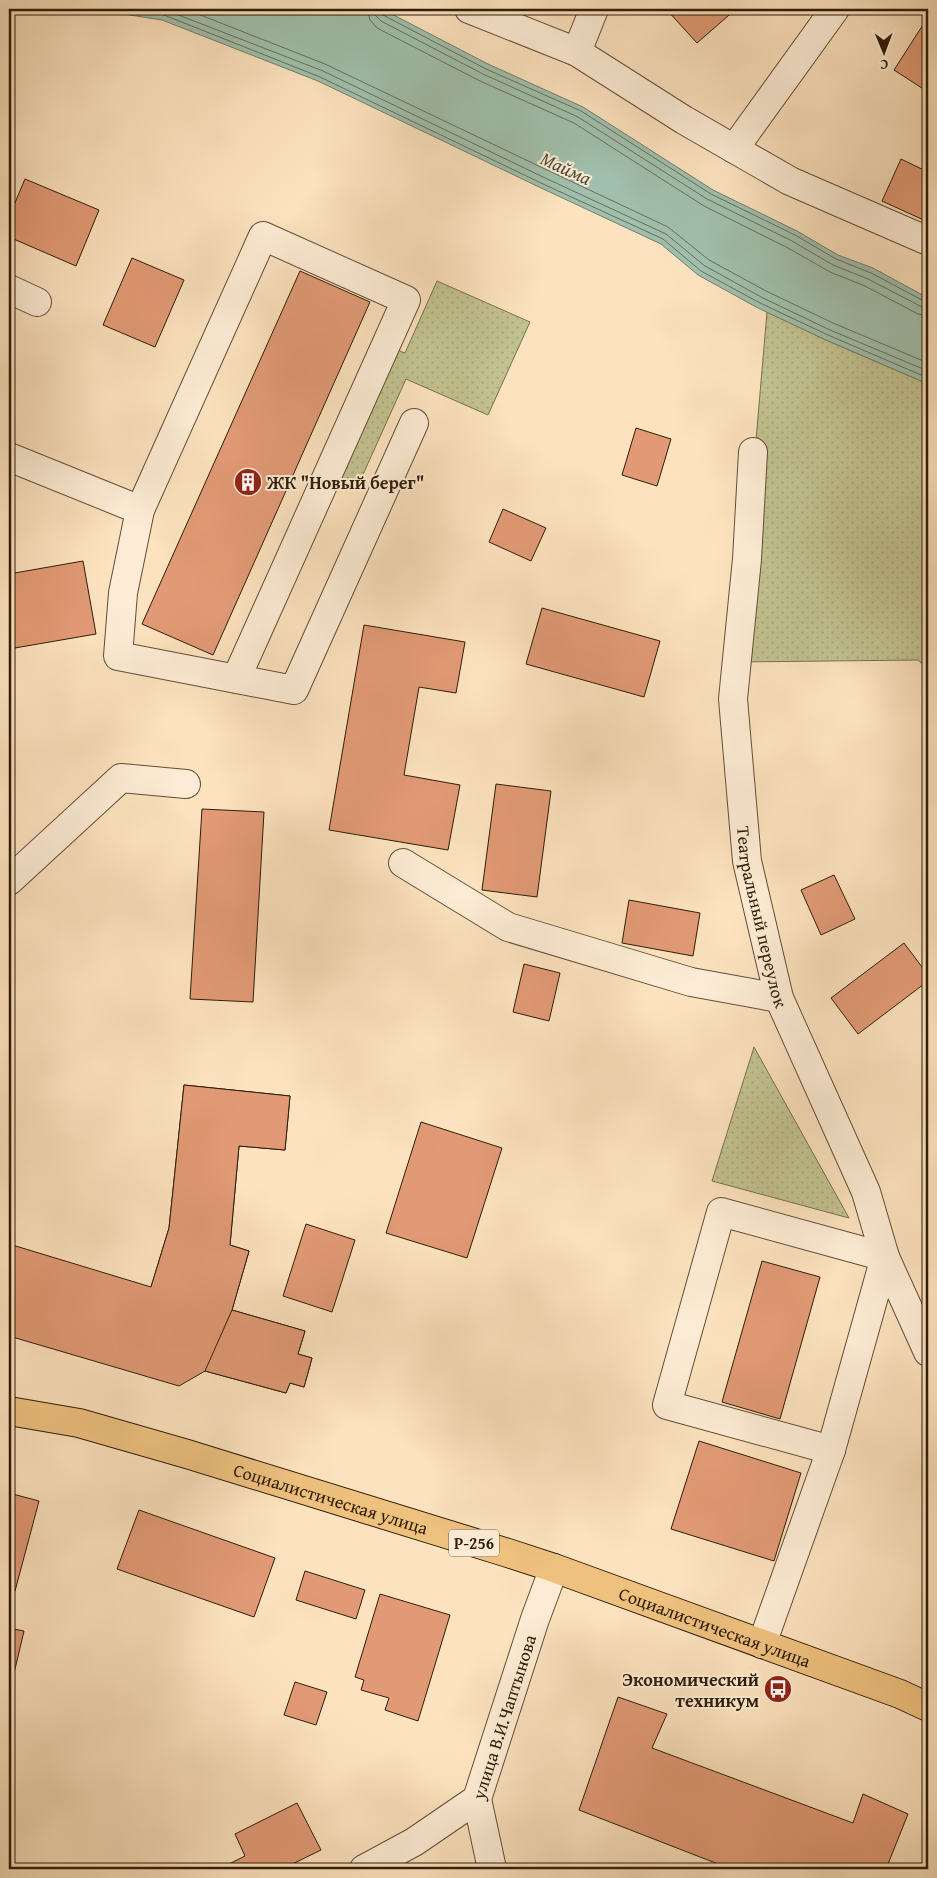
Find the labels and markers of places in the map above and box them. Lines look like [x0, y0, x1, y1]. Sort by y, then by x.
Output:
building icon: ЖК "Новый берег" [233, 467, 263, 497]
place label: ЖК "Новый берег" [266, 469, 424, 496]
place label: Экономический техникум [622, 1666, 759, 1714]
bus stop icon: Экономический техникум [763, 1674, 793, 1704]

